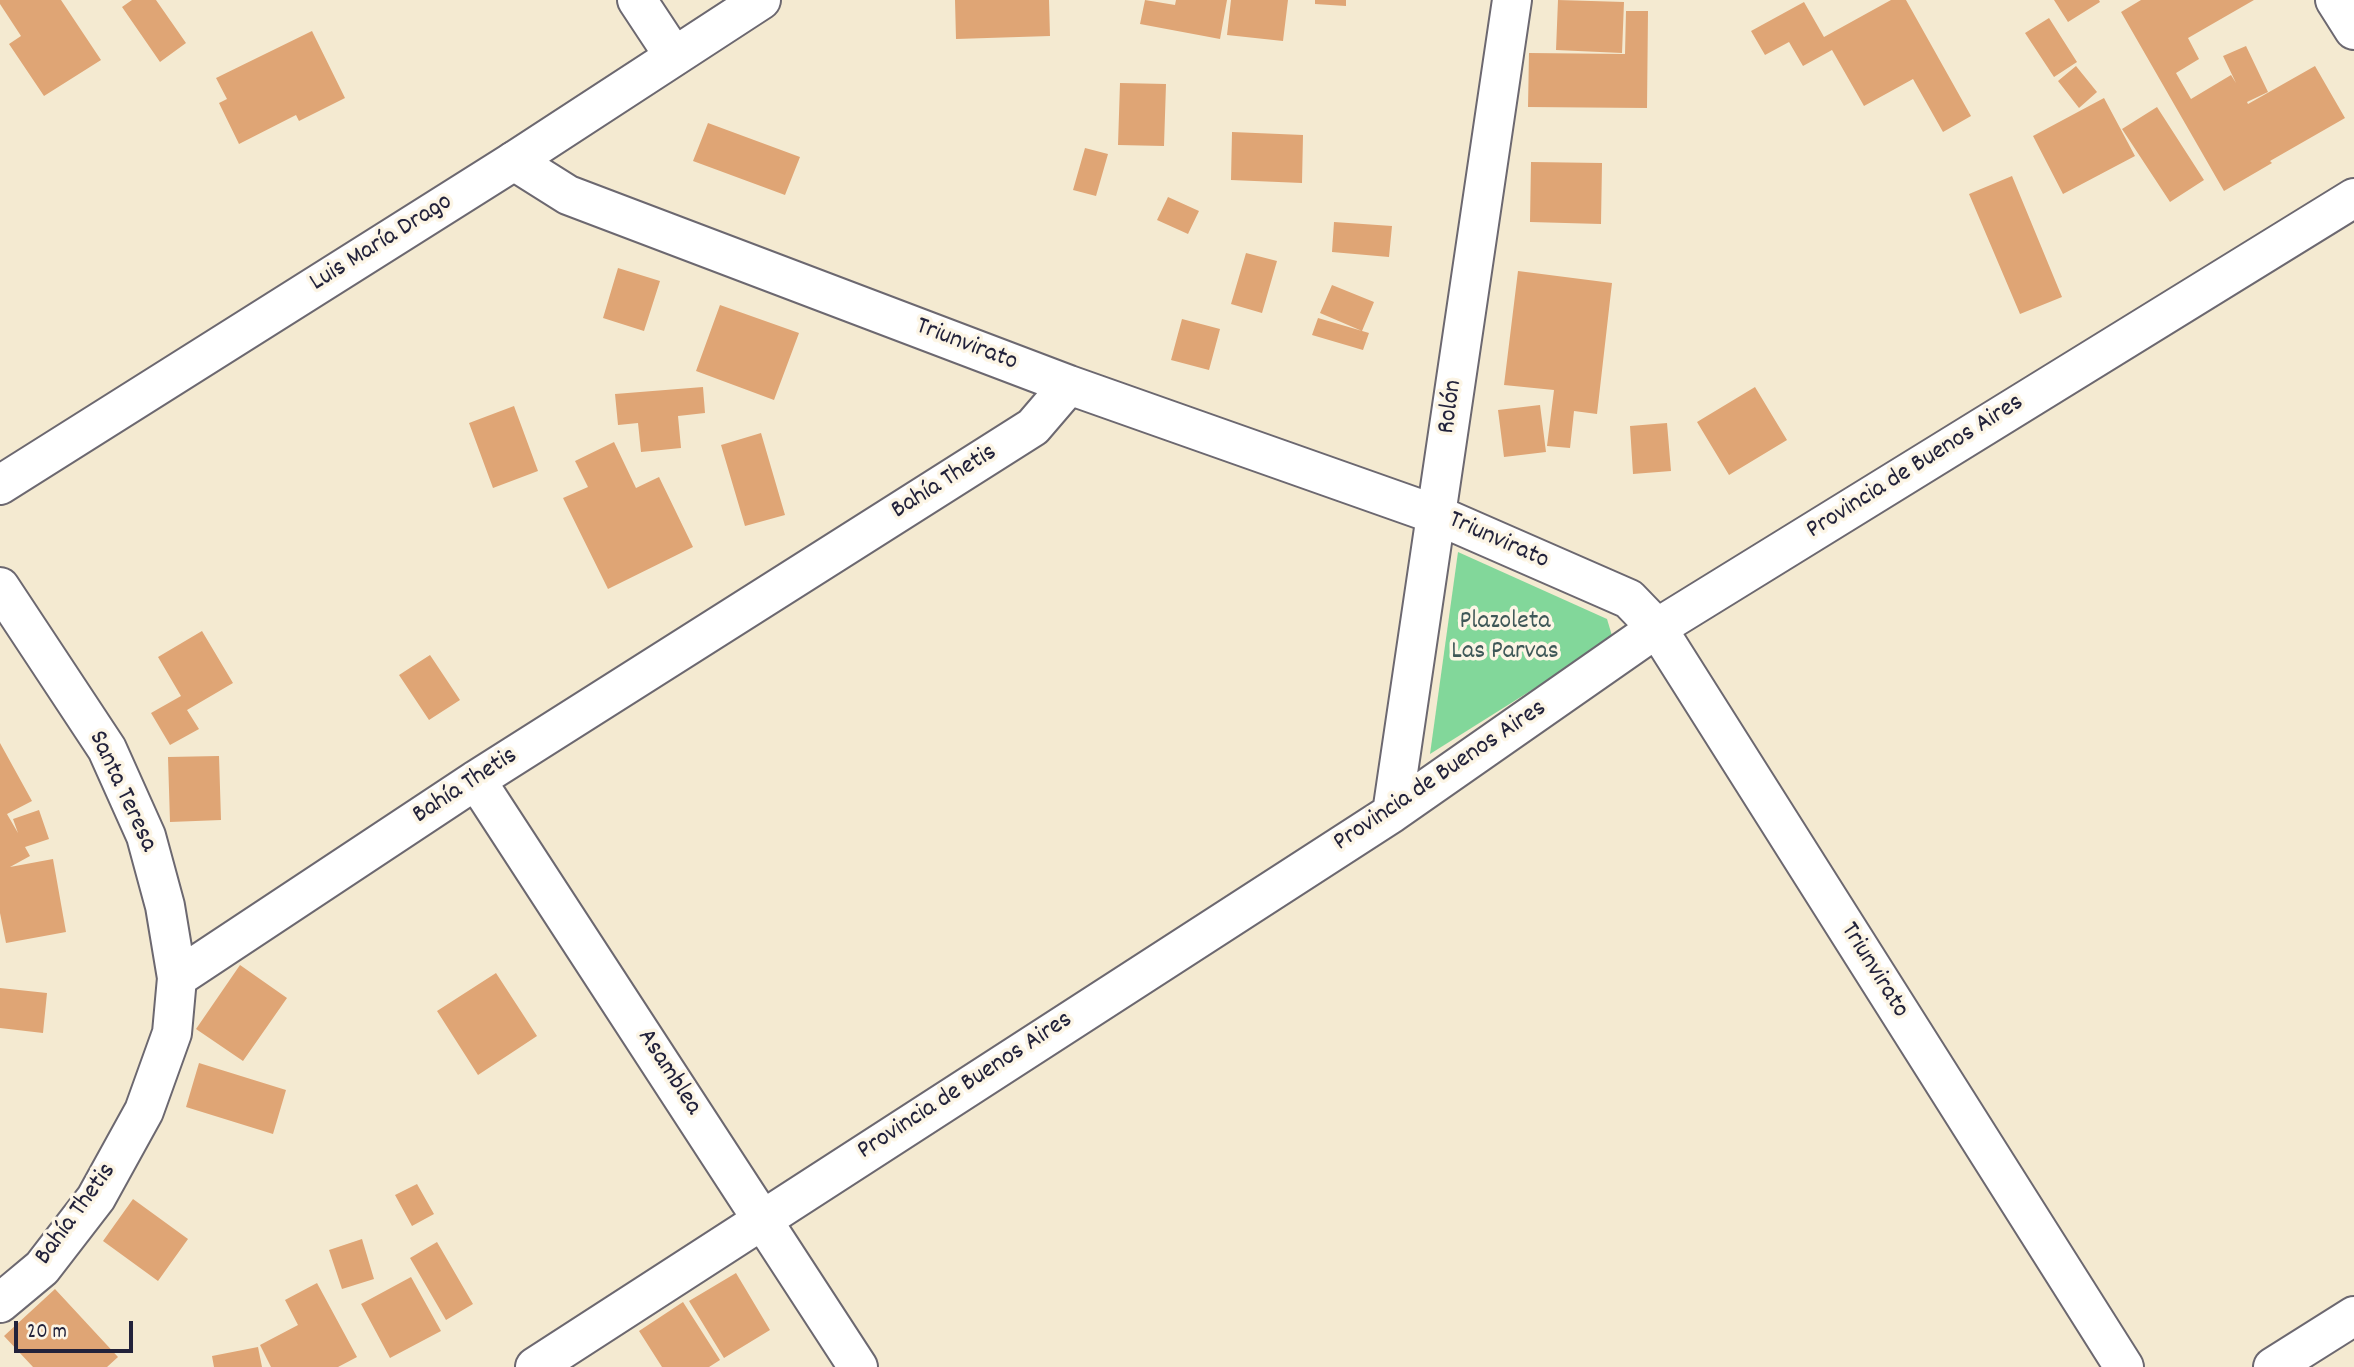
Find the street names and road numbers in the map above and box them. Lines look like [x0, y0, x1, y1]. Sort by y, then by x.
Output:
street label: Luis María Drago [305, 188, 459, 300]
street label: Triunvirato [911, 312, 1021, 380]
street label: Rolón [1433, 378, 1471, 436]
street label: Provincia de Buenos Aires [1802, 389, 2030, 547]
street label: Bahía Thetis [887, 438, 1003, 528]
street label: Triunvirato [1443, 506, 1553, 578]
street label: Provincia de Buenos Aires [1329, 694, 1553, 860]
street label: Santa Teresa [80, 727, 162, 857]
street label: Bahía Thetis [408, 742, 524, 832]
street label: Triunvirato [1832, 918, 1914, 1024]
street label: Provincia de Buenos Aires [853, 1006, 1079, 1168]
street label: Asamblea [629, 1024, 707, 1122]
street label: Bahía Thetis [30, 1158, 124, 1272]

